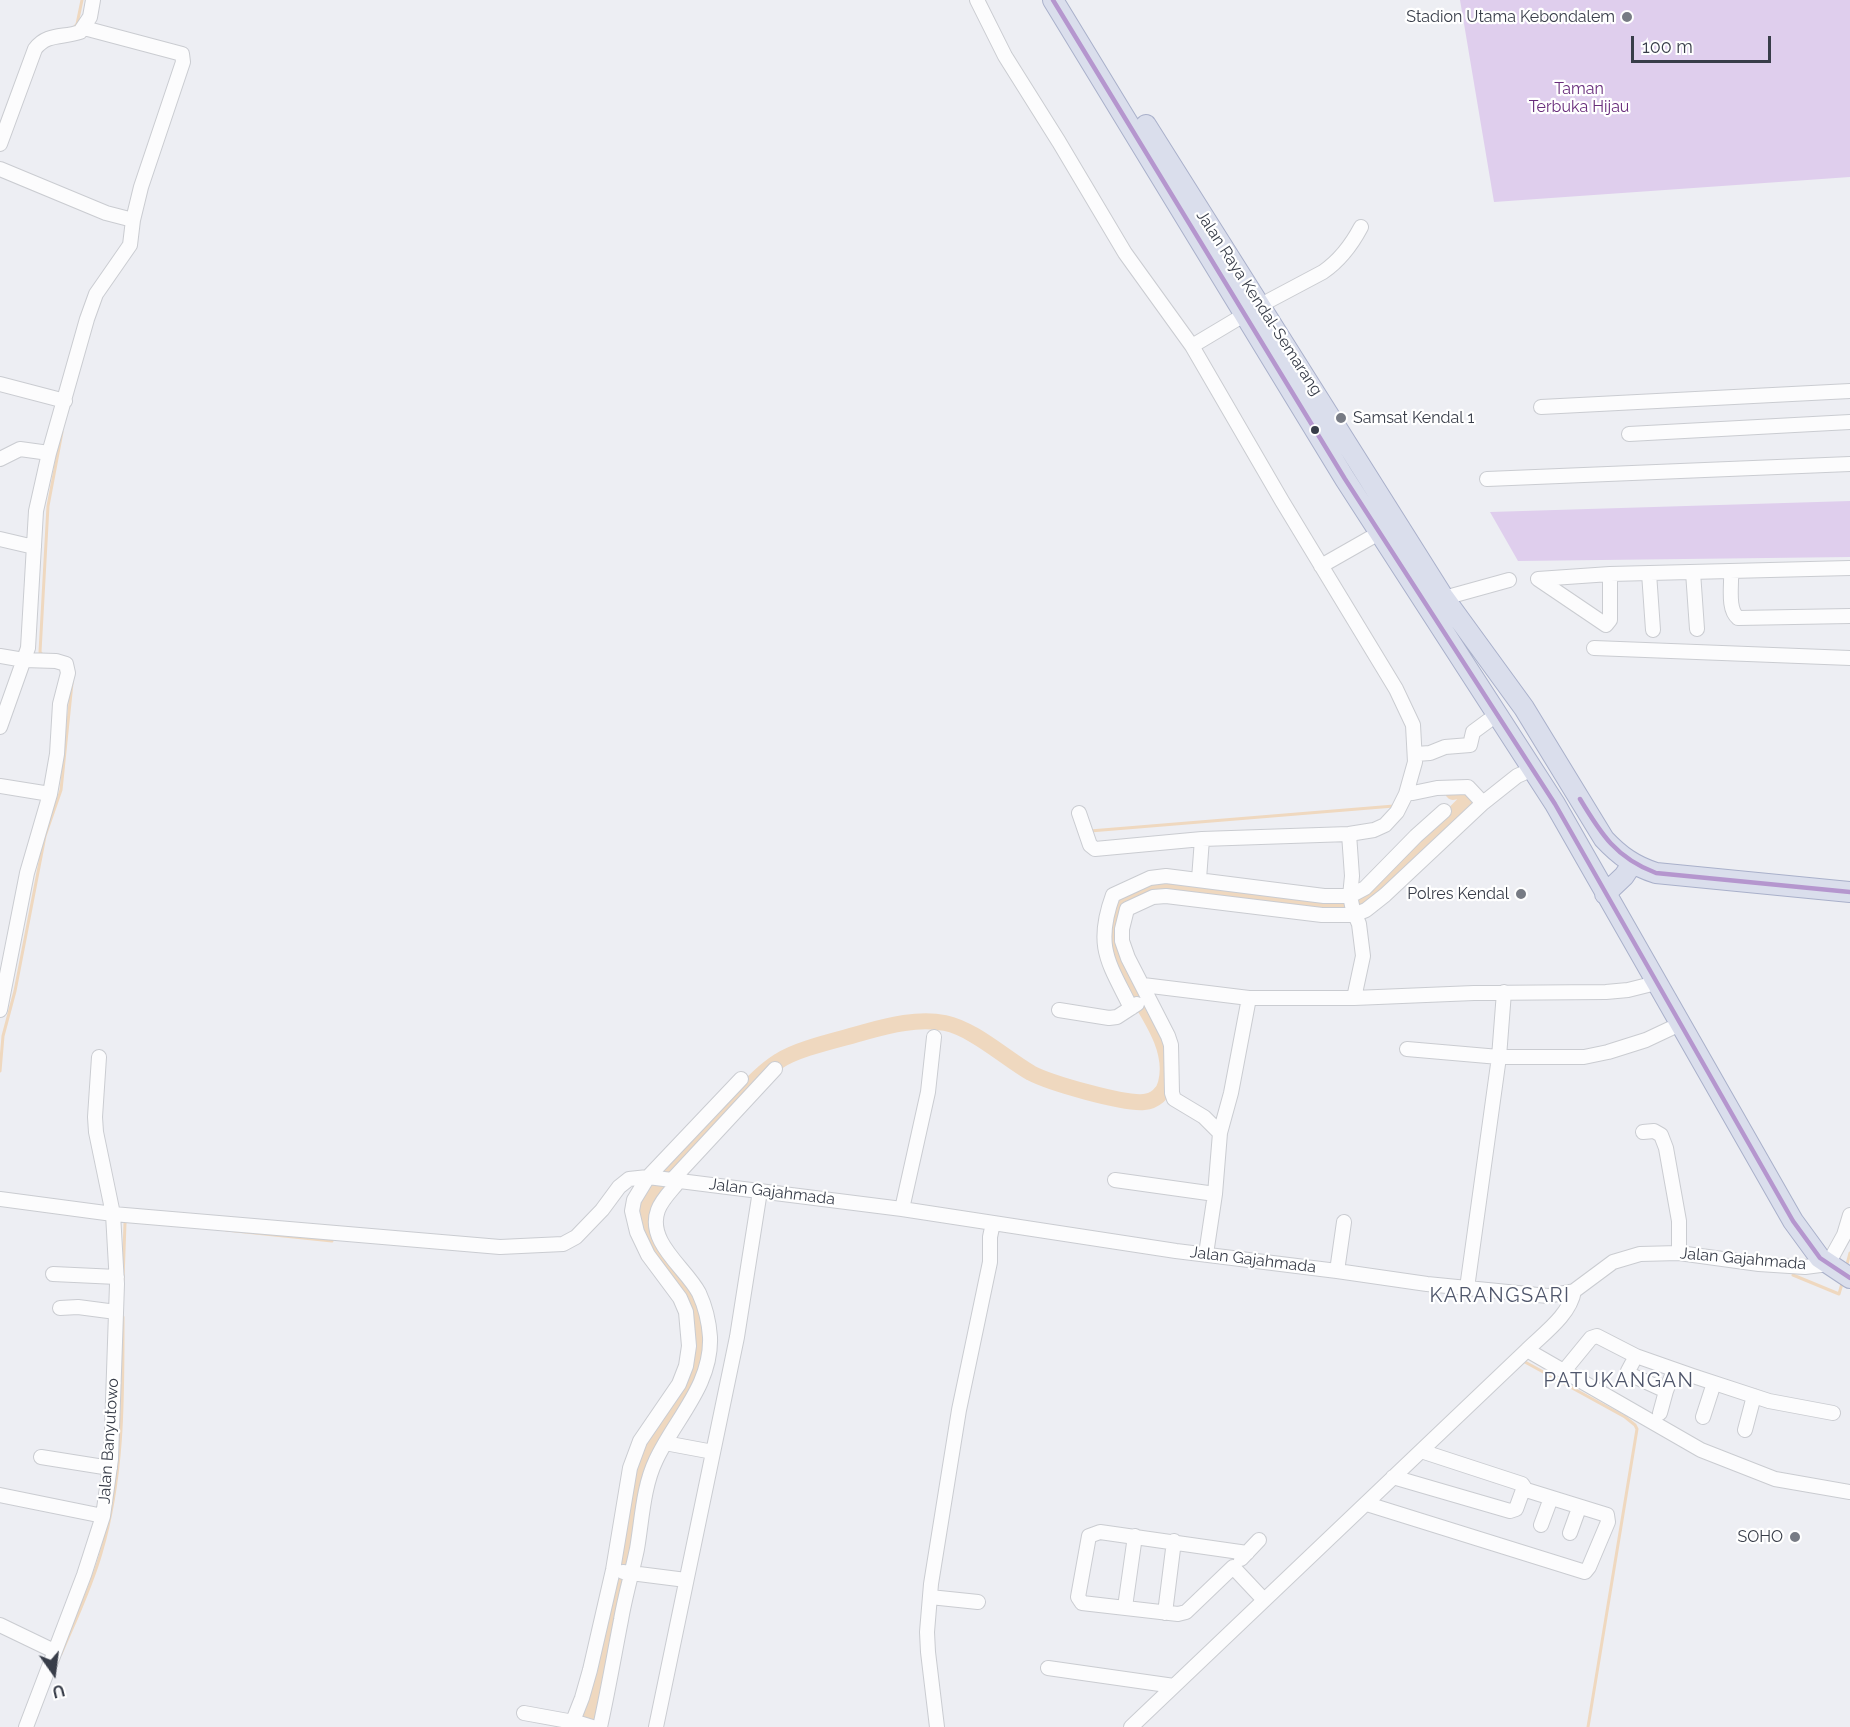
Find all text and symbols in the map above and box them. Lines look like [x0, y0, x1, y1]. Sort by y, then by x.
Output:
place label: Stadion Utama Kebondalem [1406, 7, 1615, 27]
marker: Stadion Utama Kebondalem [1620, 10, 1634, 24]
scale bar [1634, 24, 1774, 62]
text: 100 m [1642, 36, 1693, 57]
park label: Taman Terbuka Hijau [1529, 79, 1629, 117]
street label: Jalan Raya Kendal-Semarang [1192, 207, 1326, 399]
place label: Samsat Kendal 1 [1353, 408, 1474, 428]
marker: Samsat Kendal 1 [1334, 411, 1348, 425]
unlabelled marker [1309, 424, 1321, 436]
place label: Polres Kendal [1407, 884, 1509, 904]
marker: Polres Kendal [1514, 887, 1528, 901]
street label: Jalan Gajahmada [708, 1175, 836, 1209]
street label: Jalan Gajahmada [1189, 1243, 1317, 1277]
street label: Jalan Gajahmada [1679, 1244, 1807, 1274]
district label: KARANGSARI [1429, 1284, 1571, 1308]
district label: PATUKANGAN [1543, 1369, 1695, 1393]
street label: Jalan Banyutowo [95, 1377, 123, 1505]
place label: SOHO [1737, 1527, 1783, 1547]
marker: SOHO [1788, 1530, 1802, 1544]
north arrow [24, 1643, 84, 1703]
text: U [50, 1680, 67, 1702]

